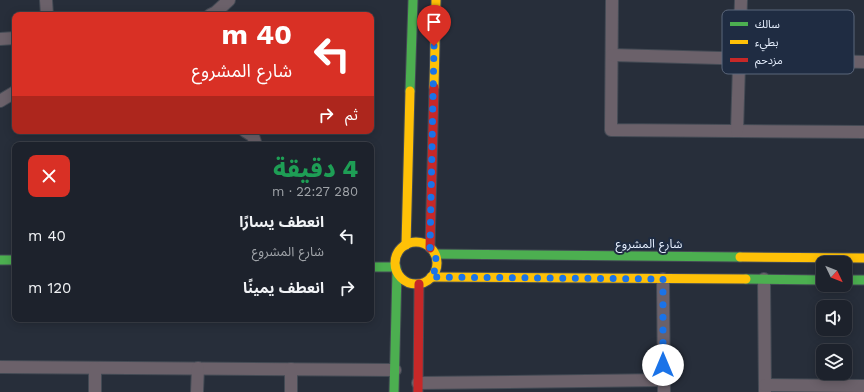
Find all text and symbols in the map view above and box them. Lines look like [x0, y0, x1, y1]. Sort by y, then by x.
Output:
pin [417, 5, 451, 46]
legend [722, 10, 854, 74]
icon: arrive [423, 11, 445, 33]
text: 40 m [222, 18, 292, 51]
text: سالك [755, 18, 780, 31]
icon: left [306, 28, 358, 80]
text: بطيء [755, 36, 778, 52]
text: مزدحم [755, 54, 783, 69]
text: شارع المشروع [192, 60, 292, 81]
icon: right [315, 104, 337, 126]
text: ثم [345, 106, 358, 124]
button: close [28, 155, 70, 197]
text: 4 دقيقة [273, 155, 358, 183]
text: 280 m · 22:27 [272, 184, 358, 199]
text: انعطف يسارًا [239, 213, 324, 231]
icon: left [336, 225, 358, 247]
text: 40 m [28, 227, 66, 245]
street label: شارع المشروع [616, 237, 682, 253]
text: شارع المشروع [252, 244, 324, 259]
north arrow [816, 256, 852, 292]
map controls [816, 256, 852, 380]
icon: right [336, 277, 358, 299]
text: 120 m [28, 279, 71, 297]
text: انعطف يمينًا [243, 279, 324, 297]
button: sound [816, 300, 852, 336]
position arrow [642, 344, 684, 386]
button: layers [816, 344, 852, 380]

